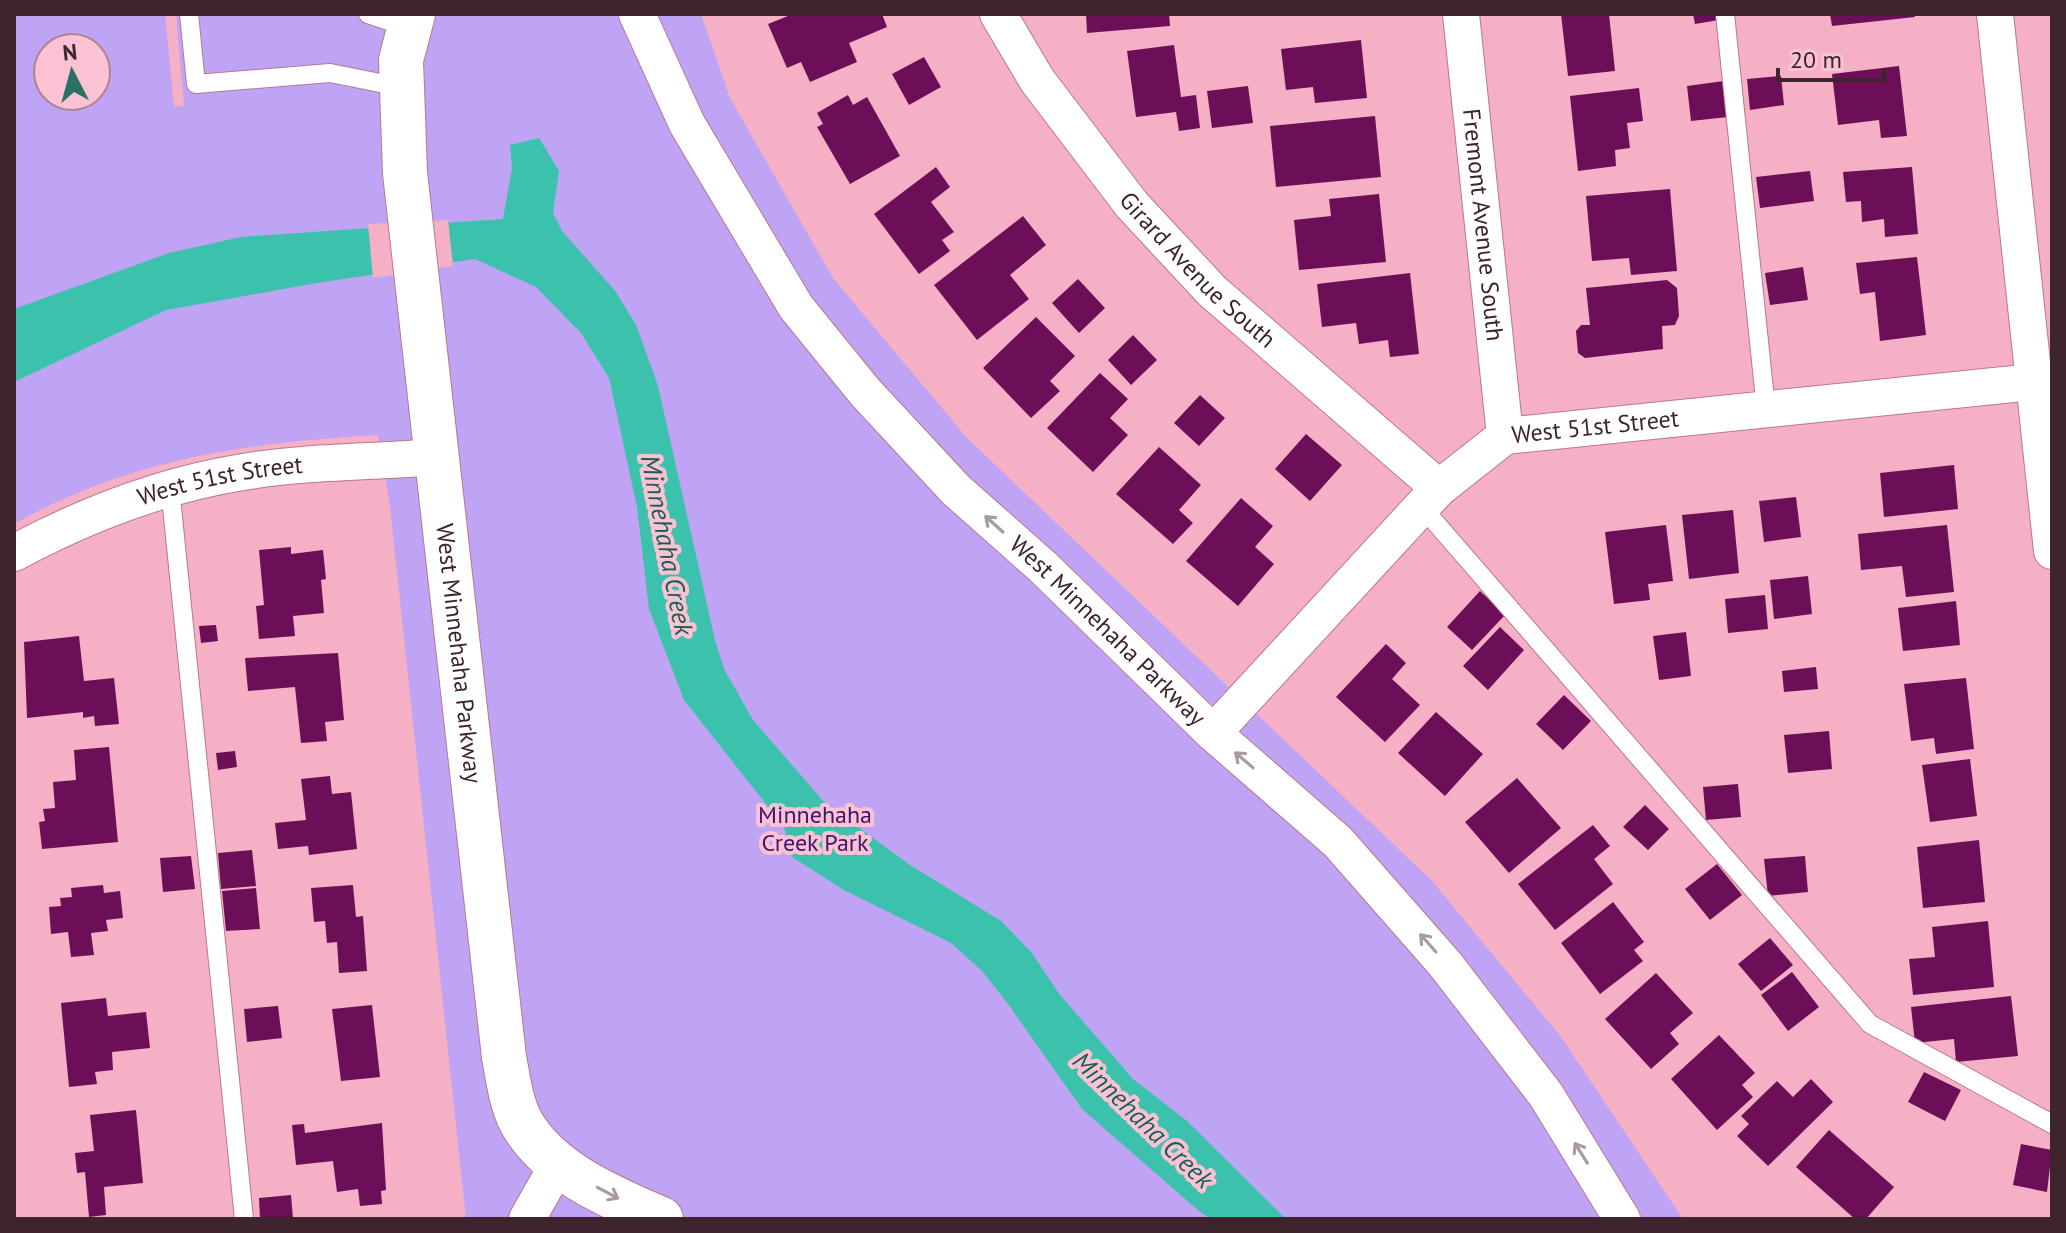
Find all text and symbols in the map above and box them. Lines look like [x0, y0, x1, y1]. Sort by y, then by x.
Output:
north arrow [32, 32, 112, 112]
scale bar [1778, 32, 1884, 82]
text: N [61, 37, 79, 67]
text: 20 m [1790, 44, 1842, 75]
street label: Fremont Avenue South [1456, 107, 1511, 342]
street label: Girard Avenue South [1113, 186, 1283, 354]
street label: West 51st Street [1510, 402, 1680, 450]
street label: West 51st Street [133, 449, 304, 512]
water label: Minnehaha Creek [634, 452, 701, 639]
one-way arrow [985, 515, 1005, 533]
street label: West Minnehaha Parkway [429, 522, 489, 785]
street label: West Minnehaha Parkway [1003, 529, 1213, 732]
one-way arrow [1234, 751, 1255, 769]
park label: Minnehaha Creek Park [758, 799, 872, 858]
one-way arrow [1419, 934, 1437, 954]
water label: Minnehaha Creek [1066, 1044, 1222, 1196]
one-way arrow [1573, 1142, 1589, 1165]
one-way arrow [596, 1186, 620, 1202]

